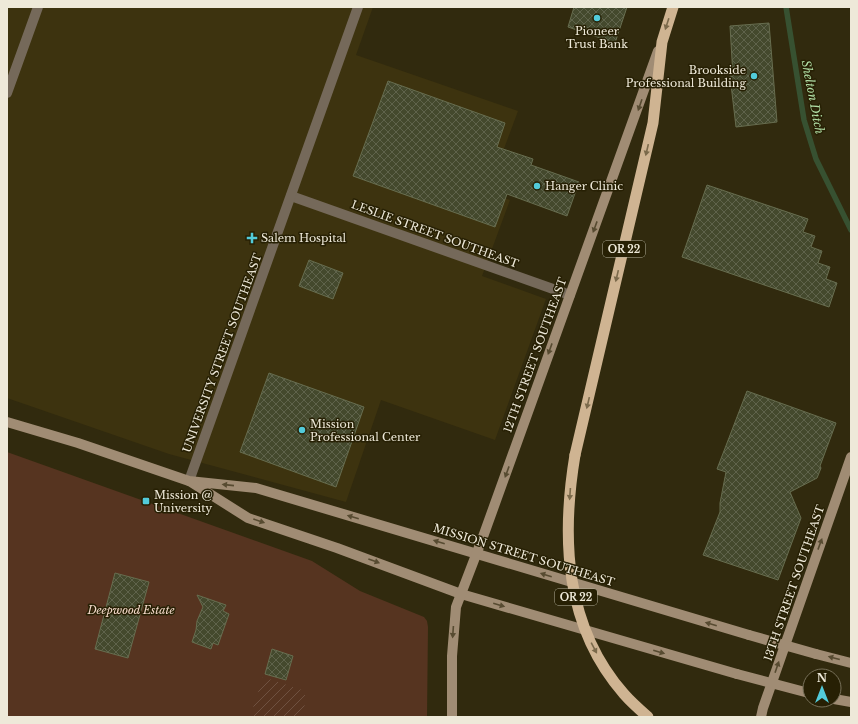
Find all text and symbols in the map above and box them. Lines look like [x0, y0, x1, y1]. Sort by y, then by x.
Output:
marker: Pioneer Trust Bank [592, 13, 602, 23]
one-way arrow [664, 19, 670, 31]
place label: Pioneer Trust Bank [566, 24, 628, 51]
water label: Shelton Ditch [798, 59, 828, 135]
place label: Brookside Professional Building [626, 63, 746, 90]
marker: Brookside Professional Building [749, 71, 759, 81]
one-way arrow [636, 99, 642, 111]
one-way arrow [644, 144, 650, 156]
place label: Hanger Clinic [545, 179, 623, 193]
marker: Hanger Clinic [532, 181, 542, 191]
street label: LESLIE STREET SOUTHEAST [349, 197, 521, 271]
one-way arrow [591, 222, 597, 234]
place label: Salem Hospital [261, 231, 347, 245]
marker: Salem Hospital [246, 232, 258, 244]
road number: OR 22 [603, 241, 645, 257]
street label: UNIVERSITY STREET SOUTHEAST [179, 251, 265, 454]
one-way arrow [614, 270, 620, 282]
street label: 12TH STREET SOUTHEAST [500, 275, 570, 435]
one-way arrow [547, 344, 553, 356]
one-way arrow [584, 397, 590, 409]
place label: Mission Professional Center [310, 417, 421, 444]
marker: Mission Professional Center [297, 425, 307, 435]
one-way arrow [503, 466, 509, 478]
one-way arrow [222, 482, 234, 488]
place label: Mission @ University [154, 488, 213, 515]
one-way arrow [566, 488, 573, 500]
marker: Mission @ University [141, 496, 151, 506]
street label: 13TH STREET SOUTHEAST [761, 503, 827, 663]
one-way arrow [347, 513, 360, 519]
one-way arrow [253, 519, 265, 525]
street label: MISSION STREET SOUTHEAST [432, 521, 616, 589]
one-way arrow [817, 537, 823, 549]
one-way arrow [433, 539, 445, 545]
one-way arrow [369, 559, 381, 565]
one-way arrow [539, 572, 551, 578]
road number: OR 22 [555, 589, 597, 605]
one-way arrow [493, 602, 505, 608]
park label: Deepwood Estate [86, 603, 175, 617]
one-way arrow [705, 621, 717, 627]
one-way arrow [450, 626, 457, 638]
one-way arrow [590, 642, 597, 654]
one-way arrow [653, 649, 665, 655]
one-way arrow [827, 655, 839, 661]
one-way arrow [774, 660, 780, 672]
north arrow [802, 668, 842, 708]
text: N [817, 671, 828, 685]

